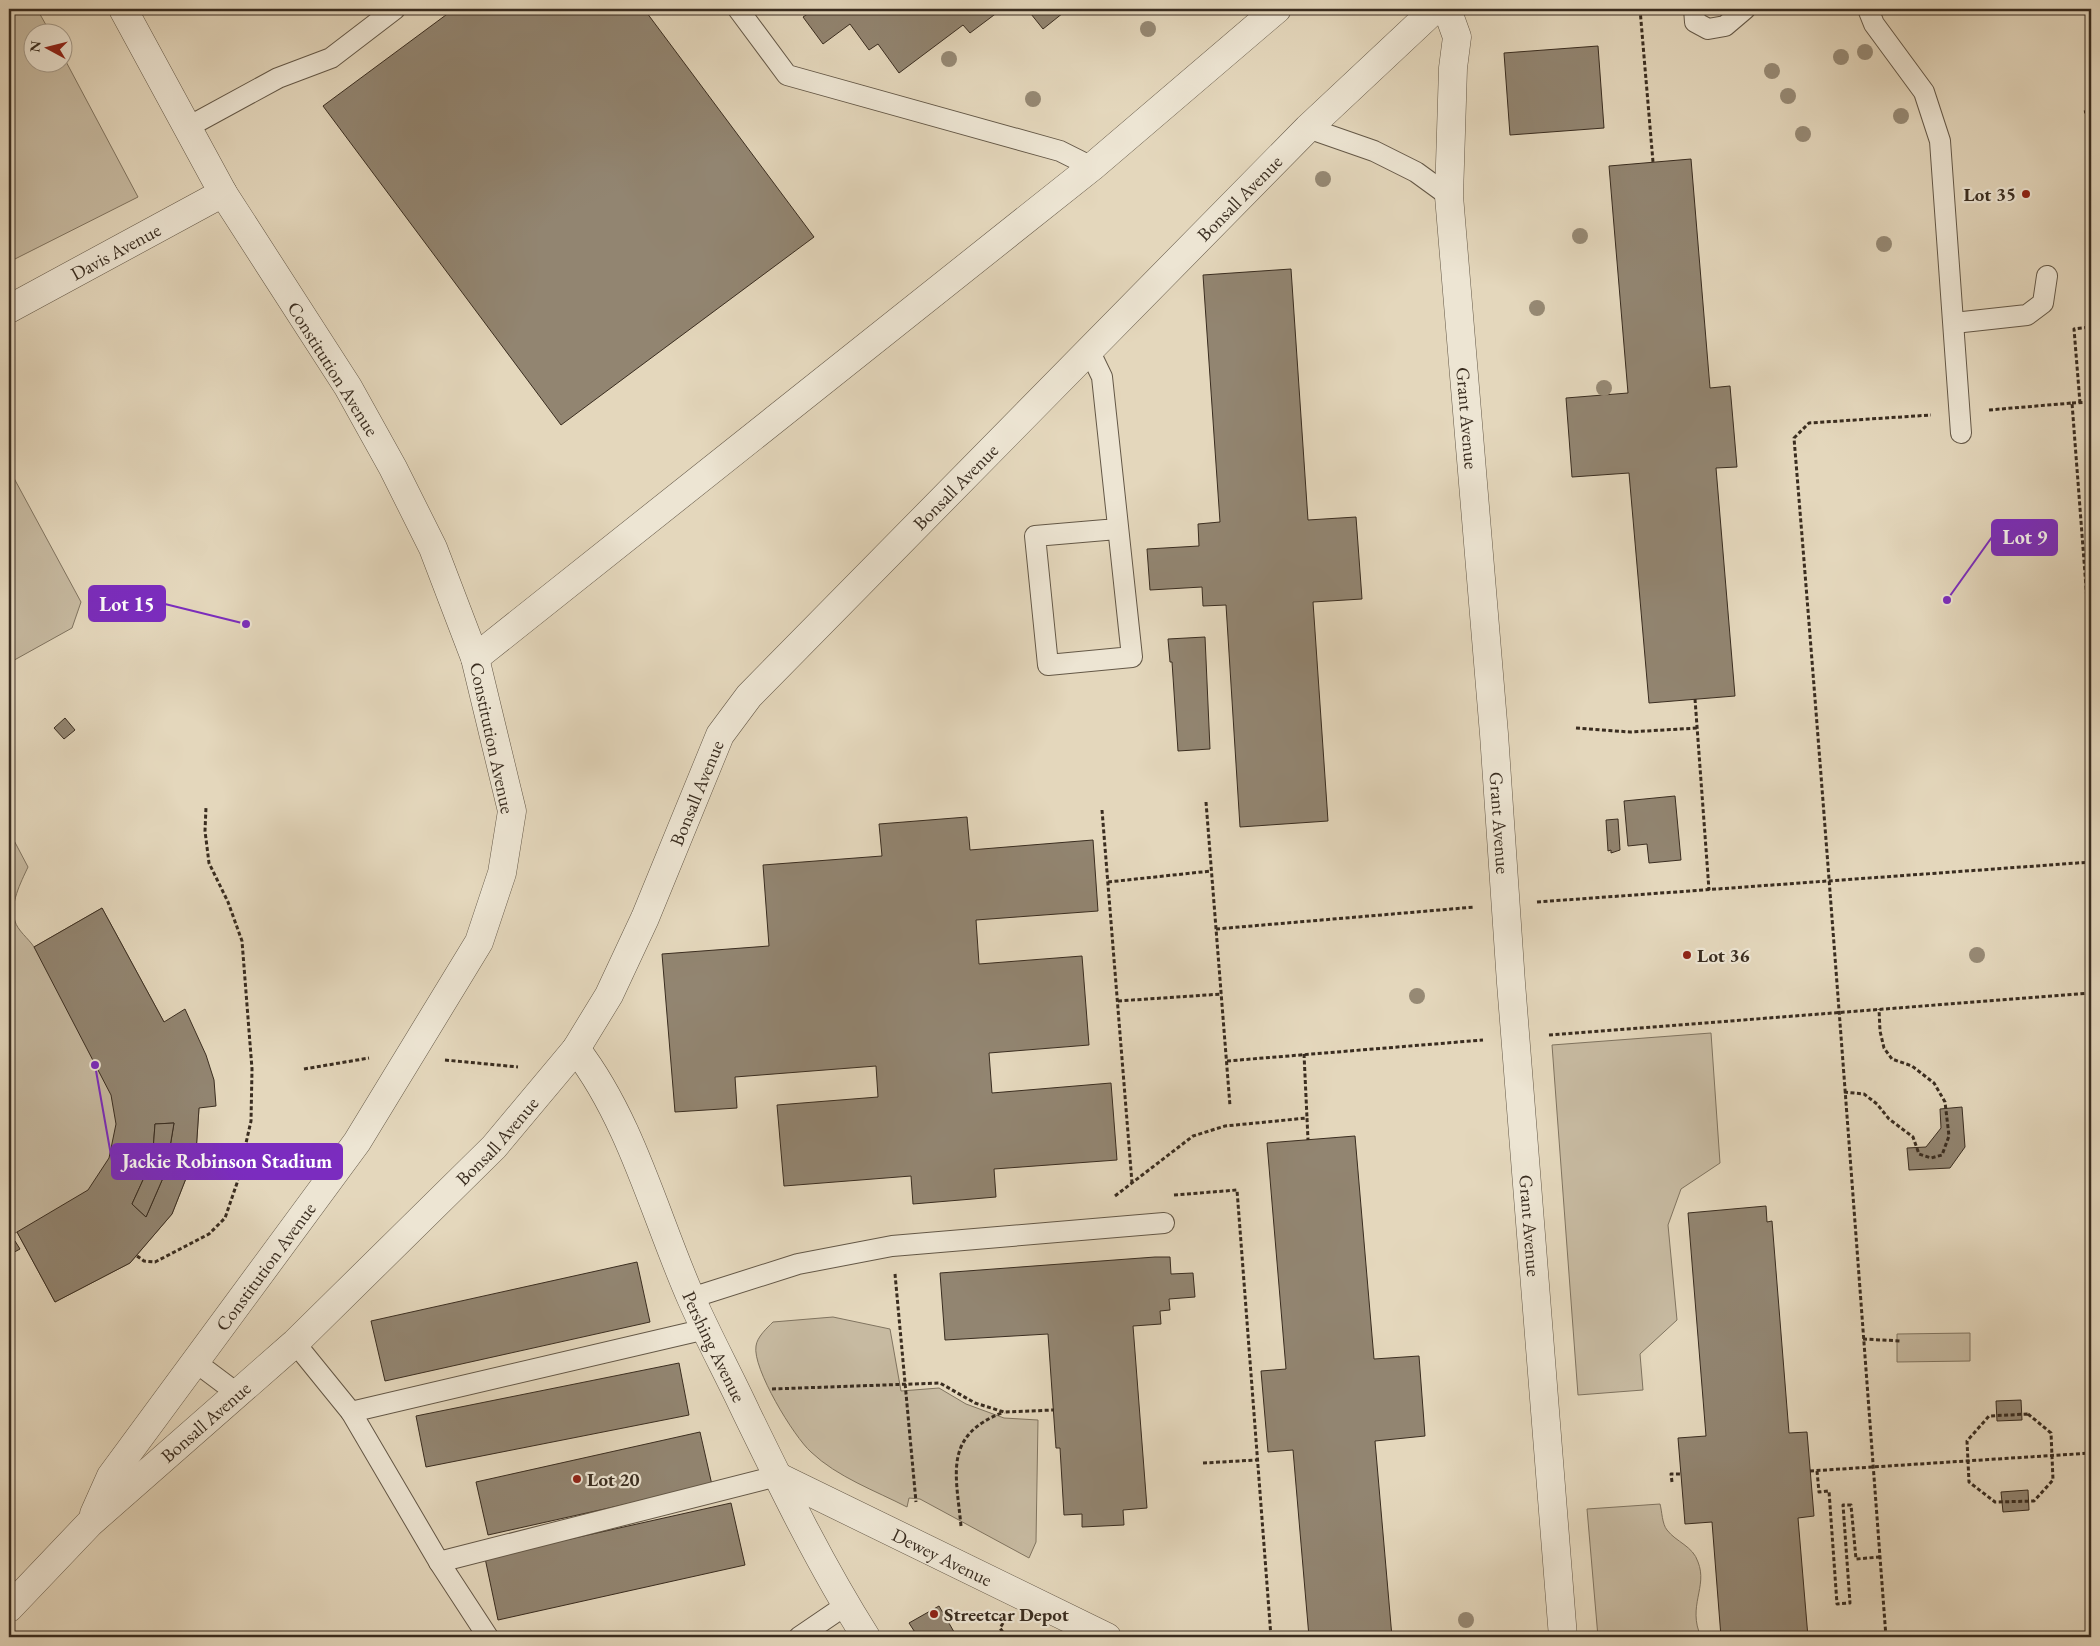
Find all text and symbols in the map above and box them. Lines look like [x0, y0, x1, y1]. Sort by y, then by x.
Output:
north arrow [22, 22, 72, 72]
text: N [25, 39, 45, 53]
street label: Bonsall Avenue [1191, 149, 1287, 246]
place label: Lot 35 [1963, 182, 2016, 207]
marker: Lot 35 [2020, 188, 2032, 200]
street label: Davis Avenue [66, 217, 165, 286]
street label: Constitution Avenue [282, 297, 384, 441]
street label: Grant Avenue [1451, 366, 1484, 470]
street label: Bonsall Avenue [907, 438, 1003, 535]
callout: Lot 9 [1992, 520, 2057, 555]
text: Lot 9 [2003, 524, 2048, 550]
callout: Lot 15 [89, 586, 165, 621]
text: Lot 15 [99, 591, 155, 617]
street label: Constitution Avenue [464, 660, 520, 816]
street label: Bonsall Avenue [664, 736, 729, 849]
street label: Grant Avenue [1484, 771, 1516, 875]
place label: Lot 36 [1697, 943, 1750, 968]
marker: Lot 36 [1681, 949, 1693, 961]
street label: Bonsall Avenue [450, 1091, 544, 1191]
callout: Jackie Robinson Stadium [112, 1144, 342, 1179]
text: Jackie Robinson Stadium [120, 1148, 332, 1174]
street label: Grant Avenue [1514, 1174, 1547, 1278]
street label: Constitution Avenue [210, 1197, 321, 1336]
street label: Pershing Avenue [677, 1287, 752, 1406]
street label: Bonsall Avenue [155, 1375, 256, 1468]
place label: Lot 20 [587, 1467, 640, 1492]
marker: Lot 20 [571, 1473, 583, 1485]
street label: Dewey Avenue [888, 1522, 997, 1592]
place label: Streetcar Depot [944, 1602, 1069, 1627]
marker: Streetcar Depot [928, 1608, 940, 1620]

